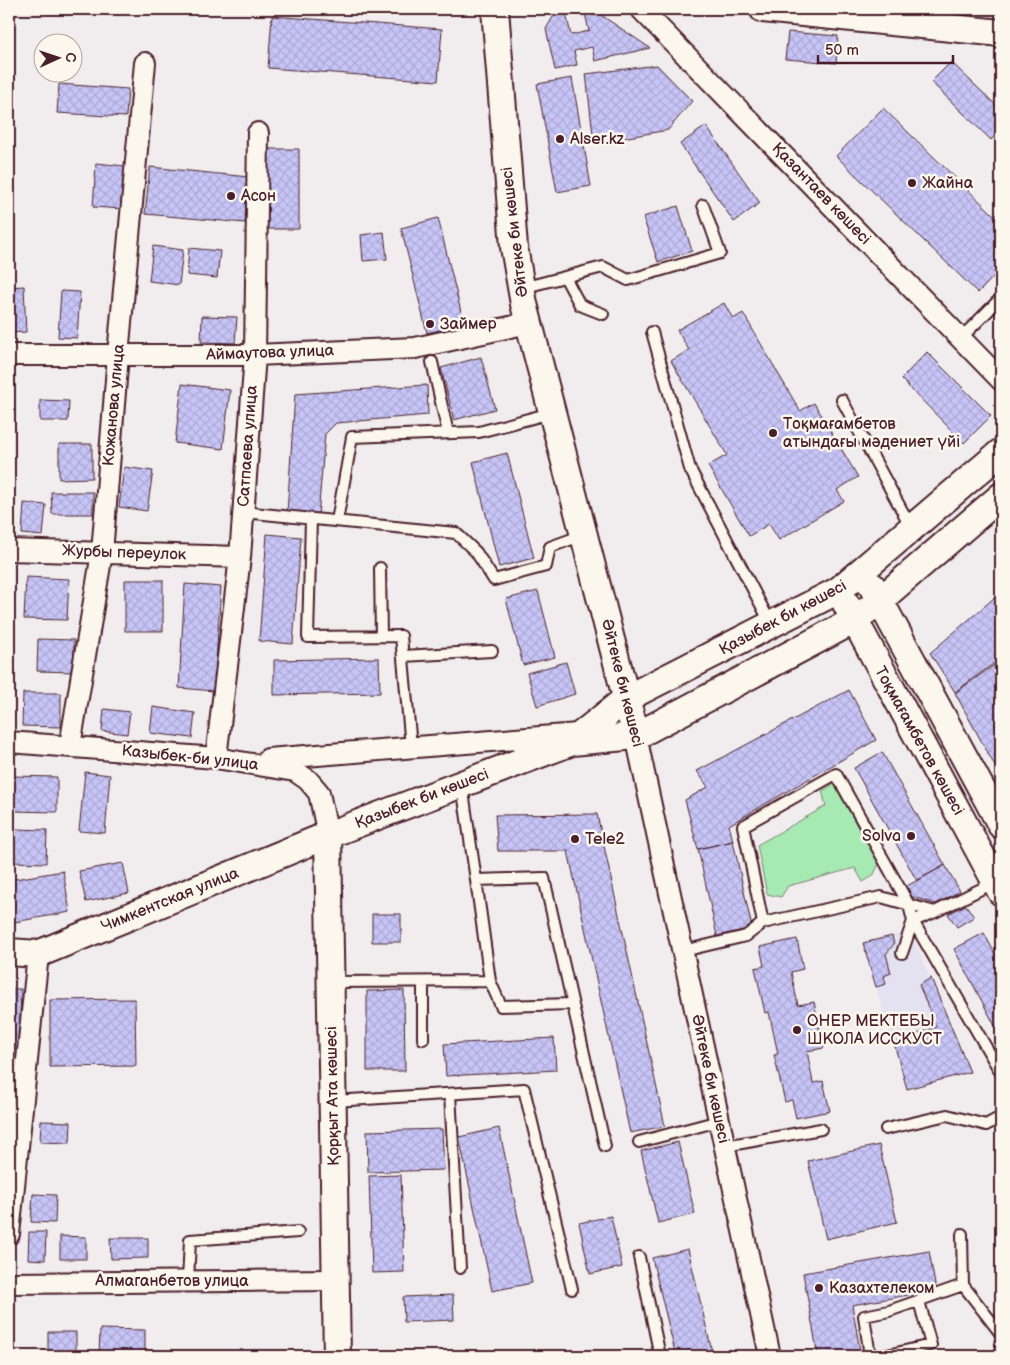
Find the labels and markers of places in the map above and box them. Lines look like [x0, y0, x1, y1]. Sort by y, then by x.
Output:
place label: Alser.kz [570, 130, 625, 149]
marker: Alser.kz [554, 133, 566, 145]
place label: Жайна [922, 174, 974, 193]
marker: Жайна [906, 177, 918, 189]
place label: Асон [240, 187, 276, 206]
marker: Асон [225, 190, 237, 202]
place label: Займер [440, 315, 496, 334]
marker: Займер [424, 318, 436, 330]
place label: Тоқмағамбетов атындағы мәдениет үйі [783, 415, 960, 452]
marker: Тоқмағамбетов атындағы мәдениет үйі [767, 427, 779, 439]
place label: Solva [862, 827, 901, 846]
place label: Tele2 [585, 830, 625, 849]
marker: Solva [905, 830, 917, 842]
marker: Tele2 [569, 833, 581, 845]
place label: ОНЕР МЕКТЕБЫ ШКОЛА ИССКУСТ [807, 1012, 943, 1049]
marker: ОНЕР МЕКТЕБЫ ШКОЛА ИССКУСТ [791, 1024, 803, 1036]
place label: Казахтелеком [829, 1279, 935, 1298]
marker: Казахтелеком [813, 1282, 825, 1294]

